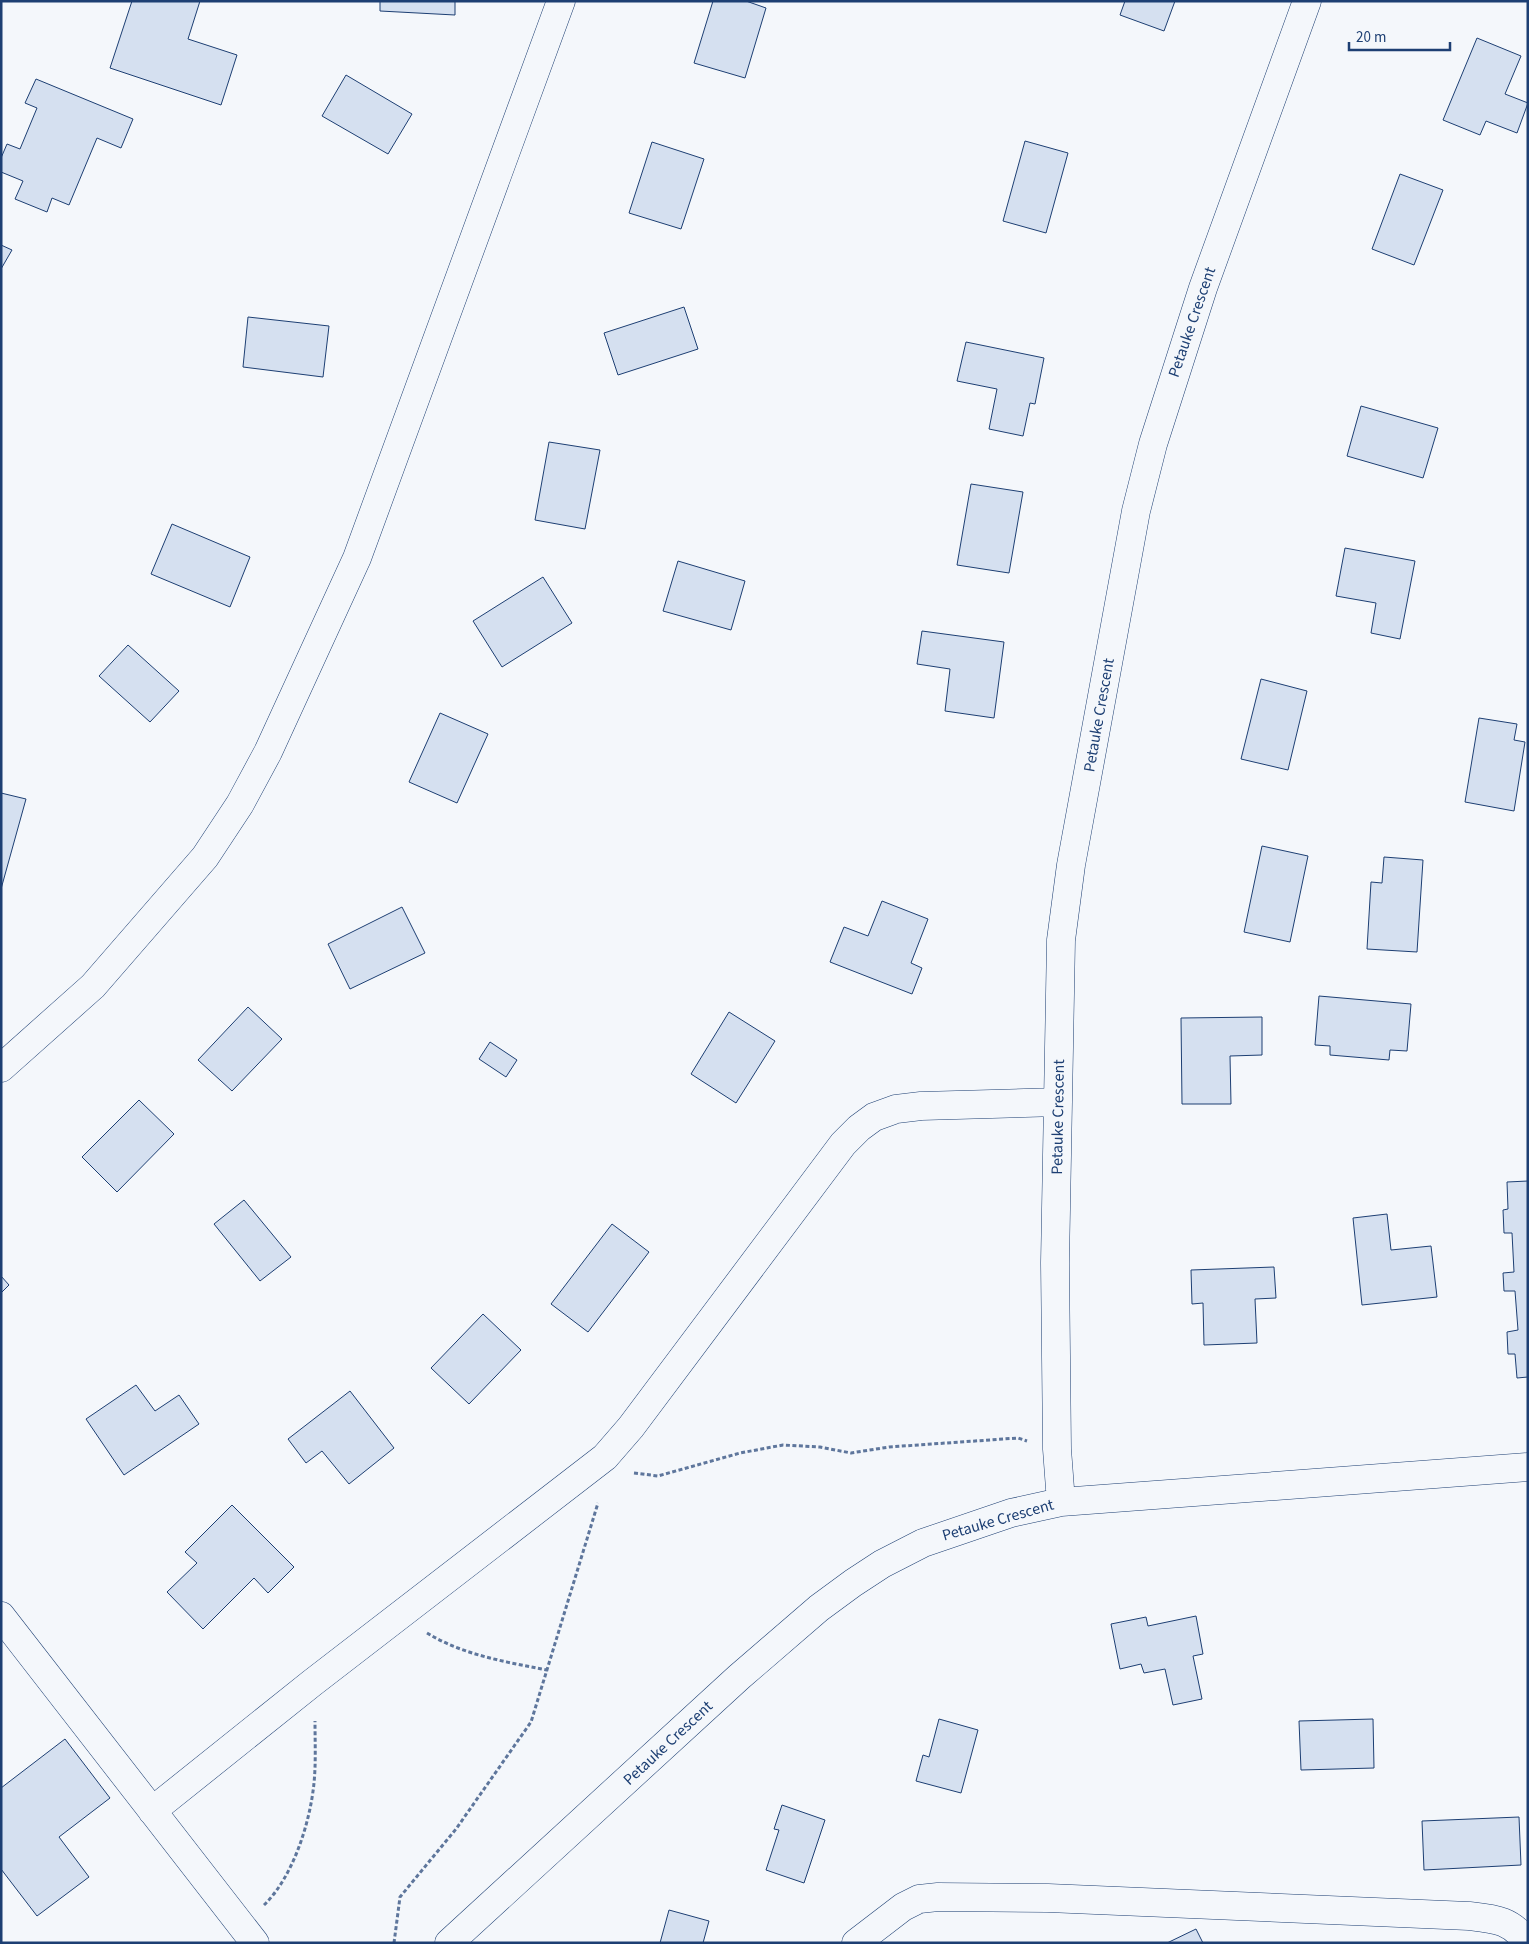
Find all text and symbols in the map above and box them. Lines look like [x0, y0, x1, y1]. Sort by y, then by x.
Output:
scale bar [1349, 20, 1450, 52]
text: 20 m [1356, 27, 1386, 48]
street label: Petauke Crescent [1163, 263, 1221, 380]
street label: Petauke Crescent [1078, 656, 1120, 774]
street label: Petauke Crescent [1046, 1059, 1070, 1175]
street label: Petauke Crescent [940, 1493, 1057, 1546]
street label: Petauke Crescent [618, 1695, 718, 1790]

